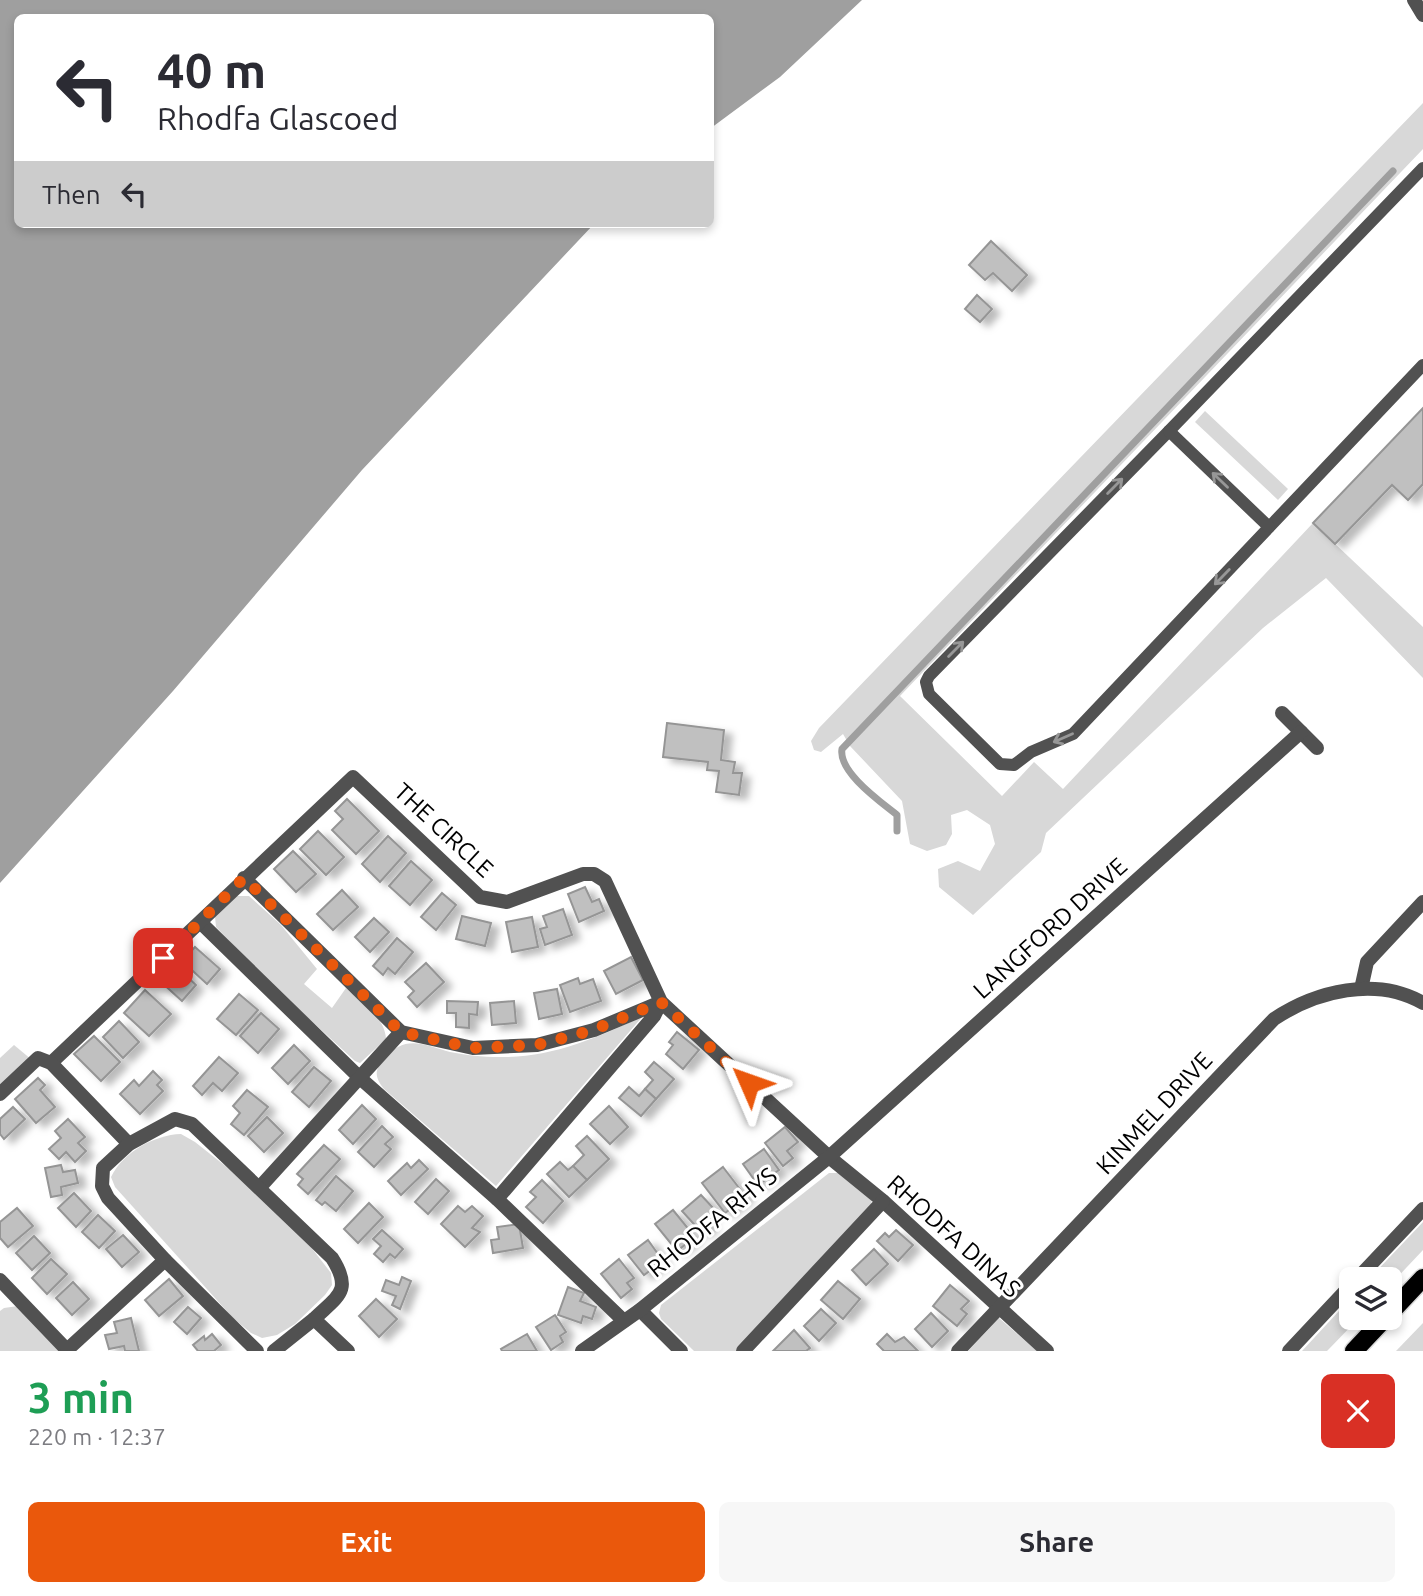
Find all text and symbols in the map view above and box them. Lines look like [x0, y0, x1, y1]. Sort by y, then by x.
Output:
icon: left [42, 42, 133, 133]
text: 40 m [157, 42, 266, 97]
text: Rhodfa Glascoed [157, 100, 399, 136]
icon: left [115, 175, 153, 213]
text: Then [42, 180, 101, 209]
one-way arrow [1212, 472, 1229, 489]
one-way arrow [1107, 478, 1124, 495]
one-way arrow [1213, 568, 1230, 585]
one-way arrow [947, 640, 964, 657]
one-way arrow [1053, 732, 1074, 745]
street label: THE CIRCLE [389, 777, 499, 883]
street label: LANGFORD DRIVE [968, 852, 1132, 1004]
pin [133, 928, 193, 988]
icon: arrive [144, 939, 182, 977]
position arrow [712, 1046, 786, 1120]
street label: KINMEL DRIVE [1091, 1046, 1217, 1180]
street label: RHODFA RHYS [642, 1162, 782, 1282]
street label: RHODFA DINAS [882, 1169, 1026, 1303]
map controls [1339, 1267, 1402, 1330]
button: layers [1339, 1267, 1402, 1330]
text: 3 min [28, 1374, 134, 1421]
button: close [1321, 1374, 1395, 1448]
text: 220 m · 12:37 [28, 1424, 166, 1449]
button: Exit [28, 1502, 705, 1582]
button: Share [719, 1502, 1395, 1582]

